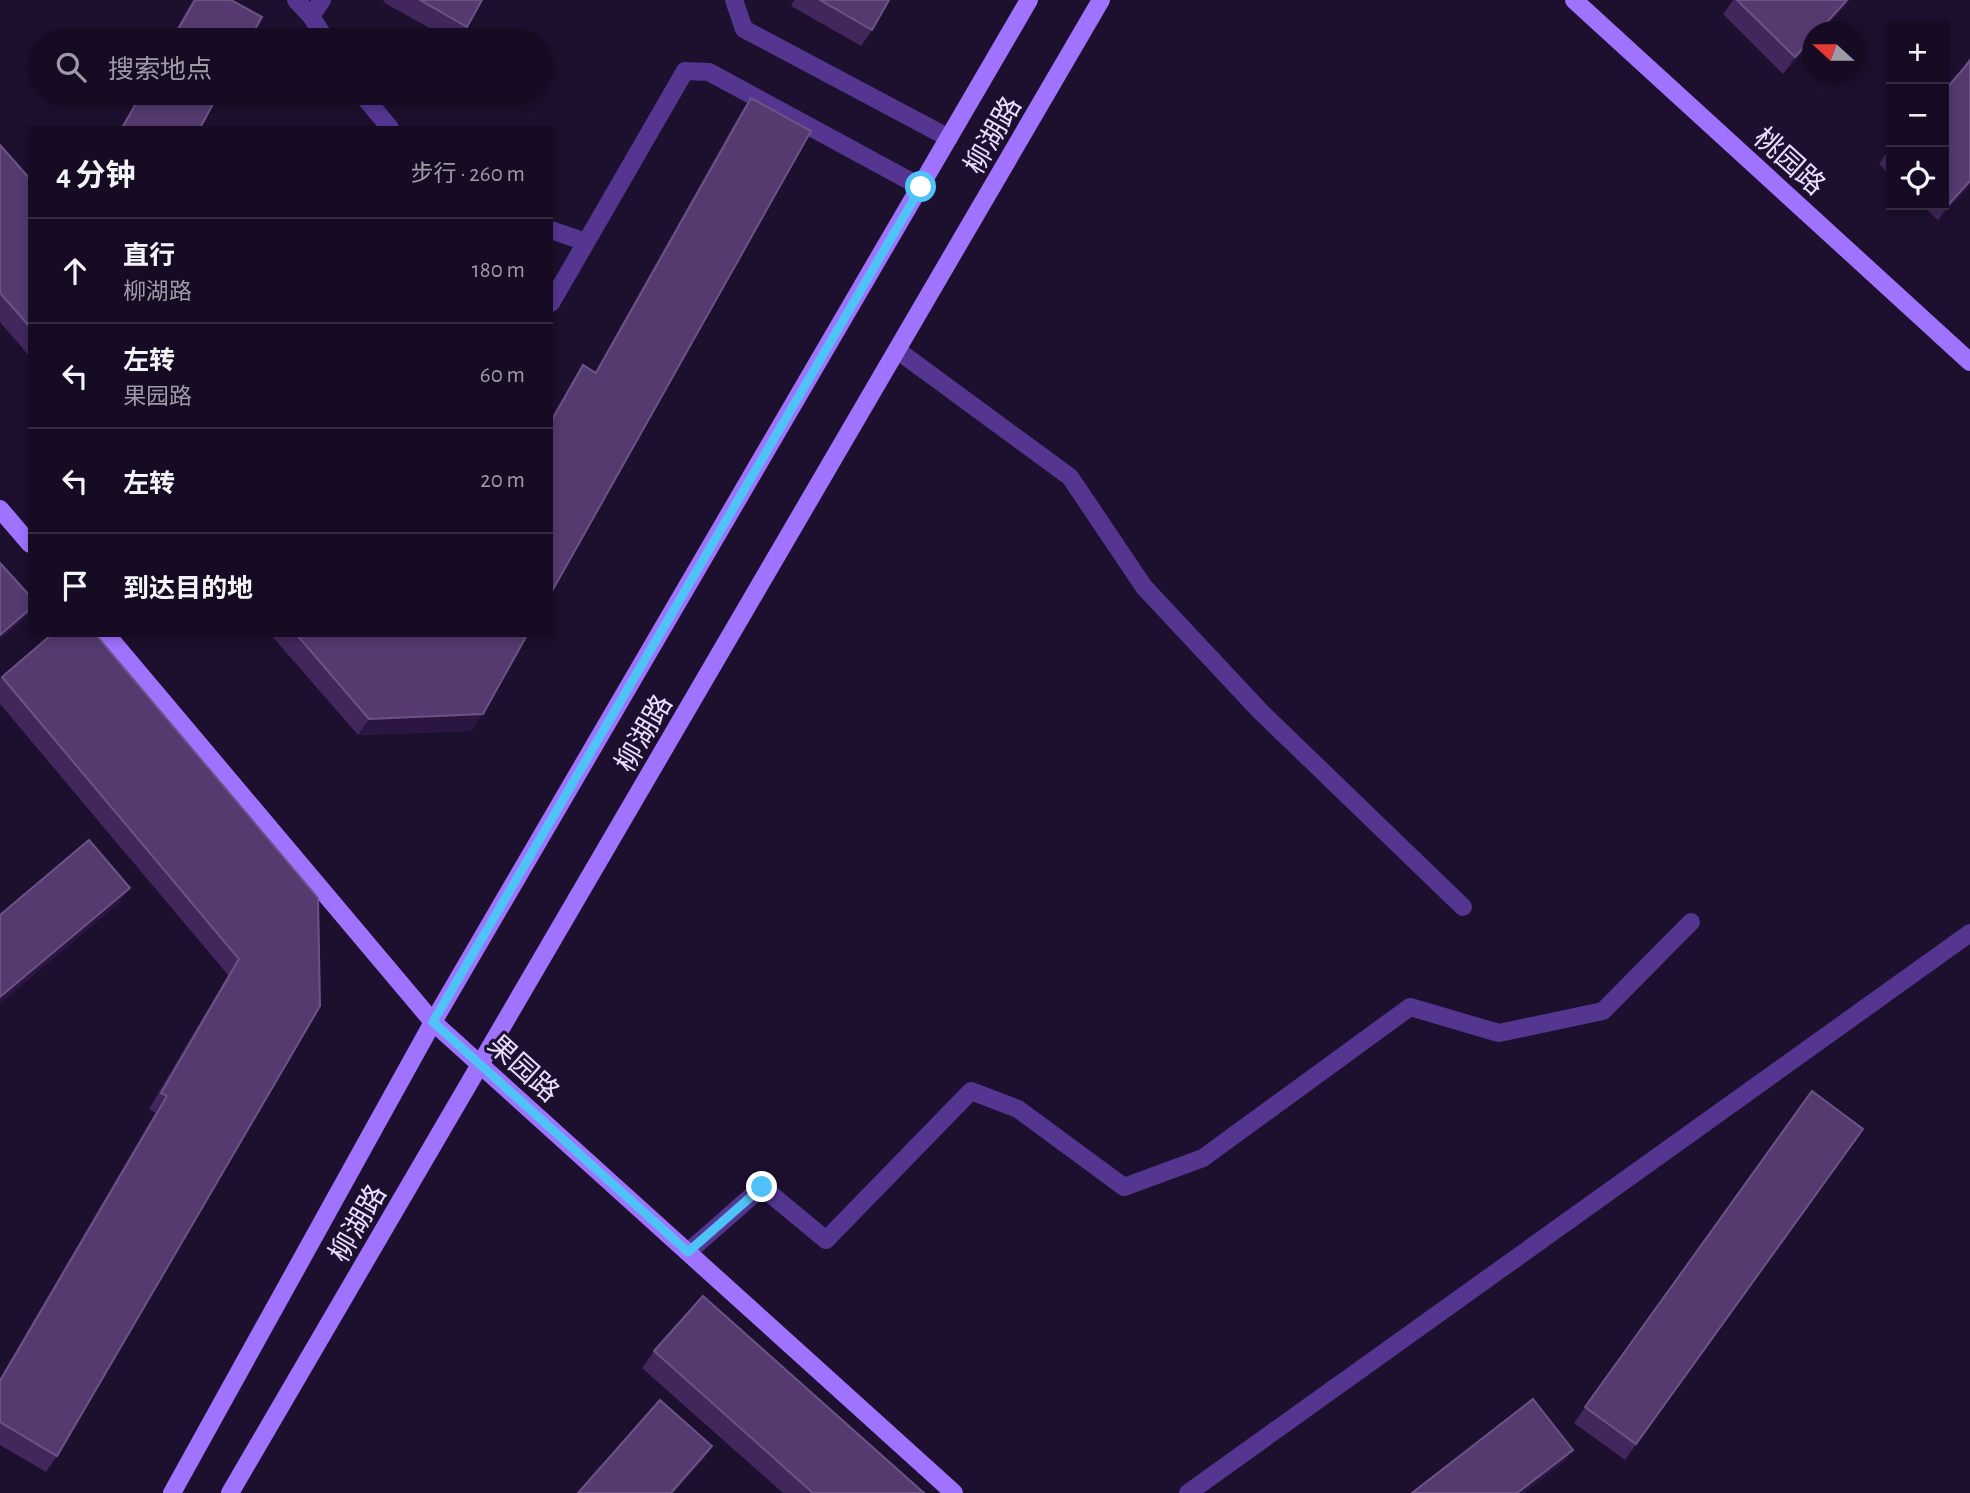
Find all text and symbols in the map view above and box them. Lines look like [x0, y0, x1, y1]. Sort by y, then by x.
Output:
north arrow [1802, 21, 1865, 84]
map controls [1886, 21, 1949, 210]
button: + [1886, 21, 1949, 84]
search box [28, 28, 553, 105]
icon: search [52, 48, 90, 86]
text: 搜索地点 [108, 57, 212, 83]
button: − [1886, 84, 1949, 147]
street label: 柳湖路 [959, 92, 1027, 179]
street label: 桃园路 [1748, 122, 1831, 201]
button: locate [1886, 147, 1949, 210]
text: 4 分钟 [56, 161, 136, 191]
text: 步行 · 260 m [411, 163, 525, 186]
route start [905, 171, 936, 202]
text: 直行 [123, 243, 175, 269]
icon: ahead [56, 252, 94, 290]
text: 180 m [472, 259, 525, 282]
text: 柳湖路 [123, 281, 192, 304]
text: 左转 [123, 348, 175, 374]
icon: left [56, 357, 94, 395]
text: 60 m [480, 364, 525, 387]
text: 果园路 [123, 386, 192, 409]
icon: left [56, 462, 94, 500]
text: 20 m [480, 469, 525, 492]
text: 左转 [123, 471, 175, 497]
icon: arrive [56, 567, 94, 605]
text: 到达目的地 [123, 576, 253, 602]
street label: 柳湖路 [610, 690, 678, 777]
street label: 果园路 [482, 1029, 565, 1108]
route end [746, 1171, 777, 1202]
street label: 柳湖路 [324, 1180, 392, 1267]

